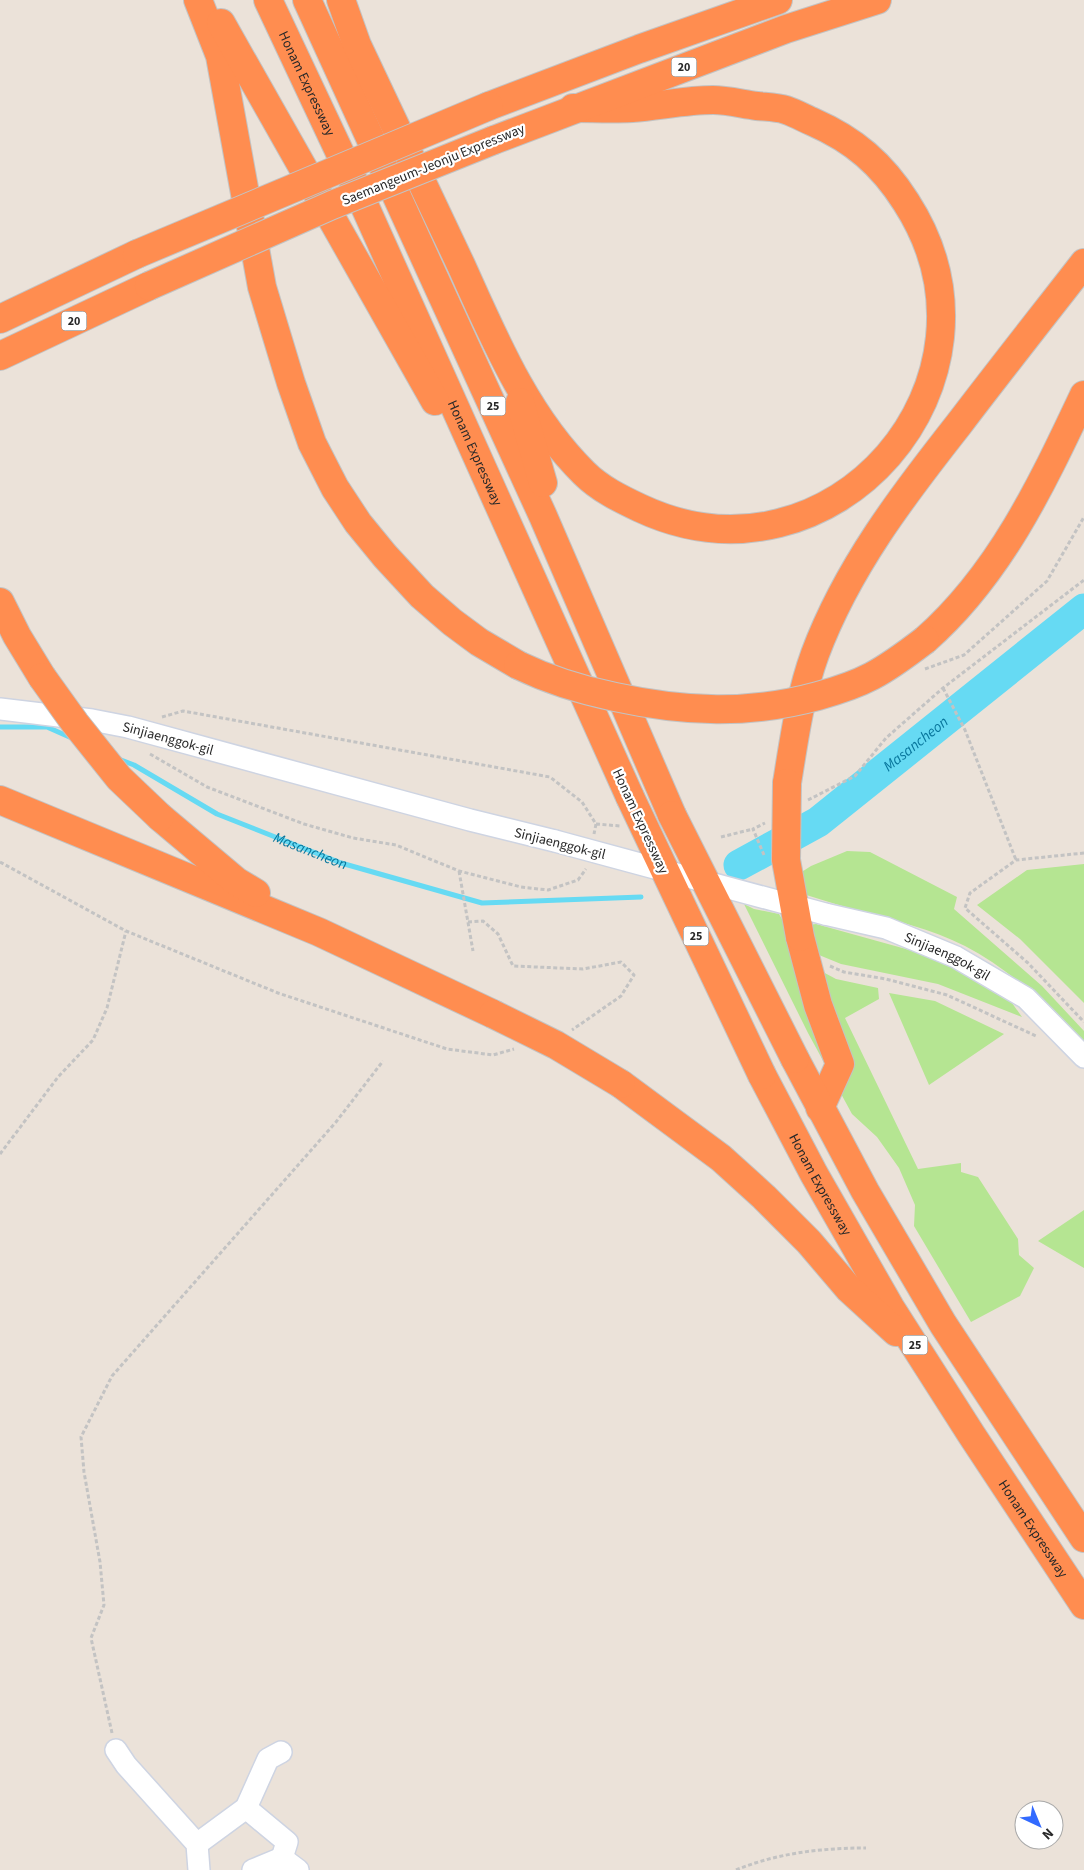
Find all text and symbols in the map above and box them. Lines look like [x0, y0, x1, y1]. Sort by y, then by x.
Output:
street label: Honam Expressway [273, 28, 340, 140]
road number: 20 [672, 58, 696, 76]
street label: Saemangeum-Jeonju Expressway [339, 119, 528, 211]
road number: 20 [62, 312, 86, 331]
road number: 25 [480, 396, 506, 416]
street label: Honam Expressway [442, 397, 507, 510]
water label: Masancheon [879, 712, 953, 777]
street label: Sinjiaenggok-gil [121, 717, 216, 761]
street label: Honam Expressway [607, 766, 673, 878]
street label: Sinjiaenggok-gil [512, 823, 608, 865]
water label: Masancheon [270, 827, 349, 875]
road number: 25 [684, 926, 708, 946]
street label: Sinjiaenggok-gil [901, 928, 994, 986]
street label: Honam Expressway [783, 1130, 856, 1240]
road number: 25 [902, 1336, 928, 1354]
street label: Honam Expressway [993, 1476, 1073, 1583]
north arrow [1014, 1800, 1064, 1850]
text: N [1037, 1823, 1058, 1844]

